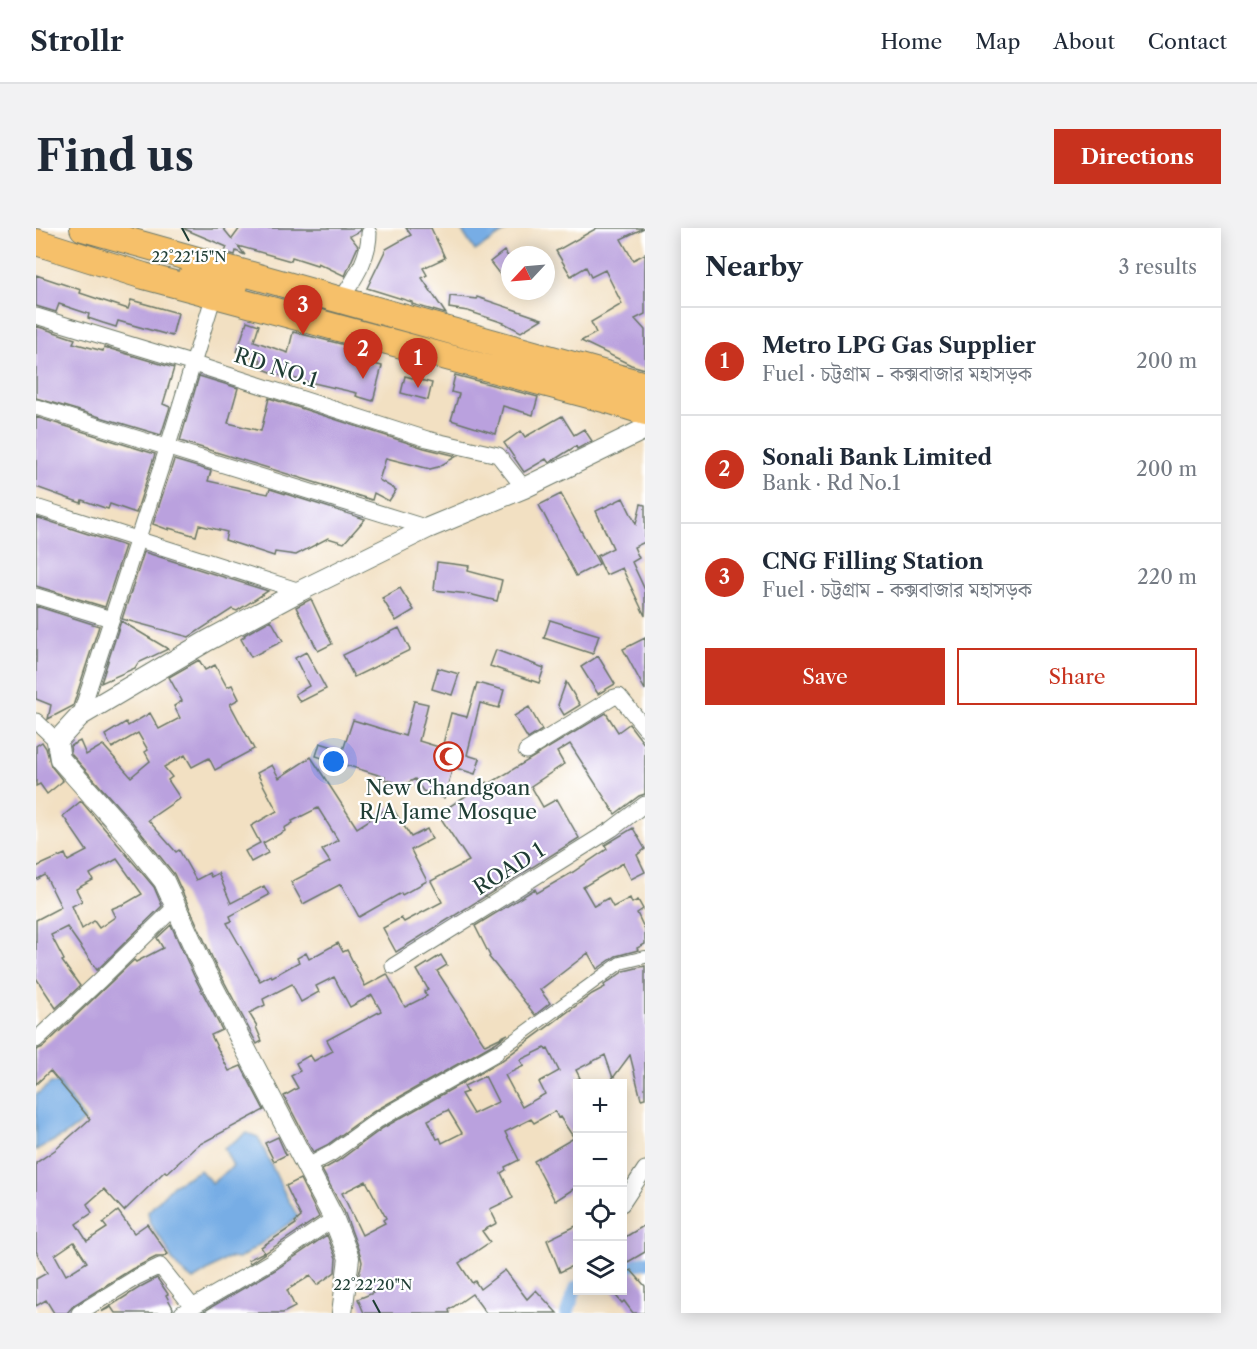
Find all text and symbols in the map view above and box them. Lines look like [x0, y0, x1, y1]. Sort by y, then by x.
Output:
text: Strollr [30, 24, 124, 58]
text: Home [881, 29, 942, 54]
text: Map [975, 29, 1020, 54]
text: About [1053, 29, 1115, 54]
text: Contact [1148, 29, 1227, 54]
button: Directions [1054, 129, 1221, 184]
text: Find us [36, 130, 194, 182]
north arrow [501, 246, 555, 300]
text: 22°22'15"N [151, 247, 227, 266]
text: Nearby [705, 251, 803, 283]
text: 3 results [1119, 255, 1197, 279]
pin: 3 [284, 285, 322, 335]
pin: 2 [344, 330, 382, 379]
text: Metro LPG Gas Supplier [762, 332, 1036, 359]
pin: 1 [398, 338, 437, 388]
street label: RD NO.1 [231, 342, 321, 393]
text: 1 [720, 349, 729, 373]
text: 200 m [1136, 349, 1197, 373]
text: Fuel · চট্টগ্রাম - কক্সবাজার মহাসড়ক [762, 362, 1032, 386]
text: Sonali Bank Limited [762, 444, 992, 471]
text: 2 [719, 457, 730, 481]
text: 200 m [1136, 457, 1197, 481]
text: Bank · Rd No.1 [762, 471, 901, 495]
text: CNG Filling Station [762, 548, 984, 575]
text: 3 [719, 565, 730, 589]
text: 220 m [1137, 565, 1197, 589]
text: Fuel · চট্টগ্রাম - কক্সবাজার মহাসড়ক [762, 578, 1032, 602]
button: Save [705, 648, 945, 705]
button: Share [957, 648, 1197, 705]
mosque icon: New Chandgoan R/A Jame Mosque [432, 741, 464, 773]
your location [319, 747, 348, 776]
place label: New Chandgoan R/A Jame Mosque [359, 775, 537, 824]
street label: ROAD 1 [469, 837, 549, 900]
map controls [573, 1079, 627, 1295]
button: + [573, 1079, 627, 1133]
button: − [573, 1133, 627, 1187]
button: locate [573, 1187, 627, 1241]
button: layers [573, 1241, 627, 1295]
text: 22°22'20"N [334, 1275, 412, 1294]

